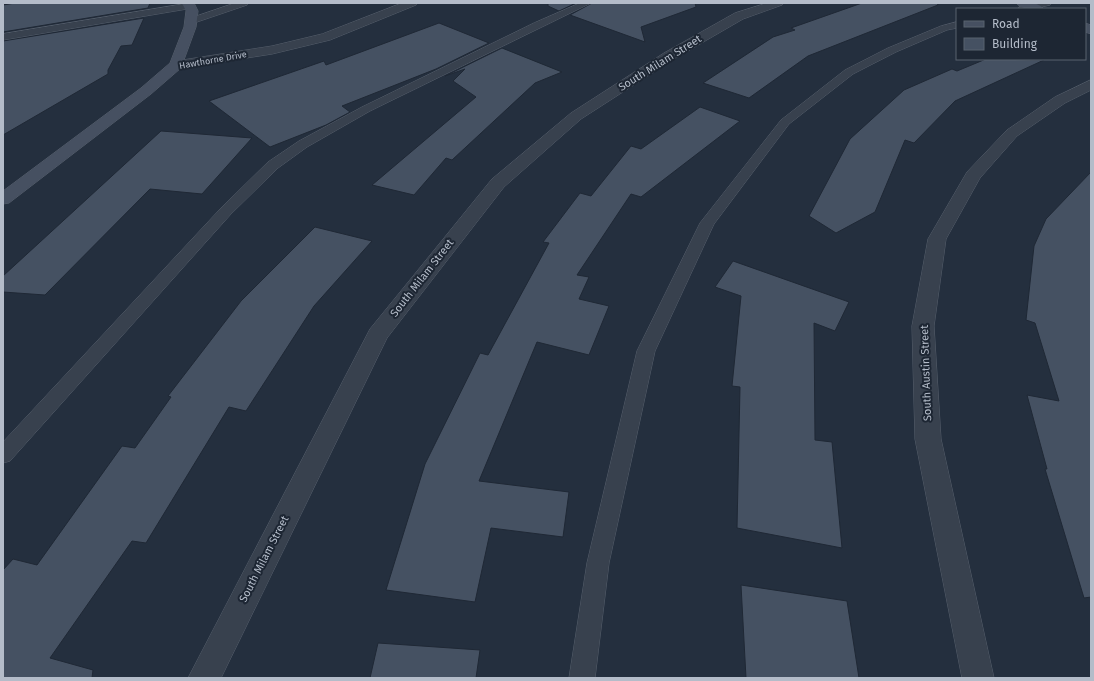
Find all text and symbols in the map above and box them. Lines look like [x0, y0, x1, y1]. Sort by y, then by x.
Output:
legend [956, 8, 1086, 60]
text: Road [992, 17, 1020, 31]
street label: South Milam Street [616, 32, 704, 94]
text: Building [992, 37, 1038, 51]
street label: Hawthorne Drive [178, 49, 248, 71]
street label: South Milam Street [388, 236, 456, 319]
street label: South Austin Street [918, 325, 934, 421]
street label: South Milam Street [237, 514, 291, 604]

